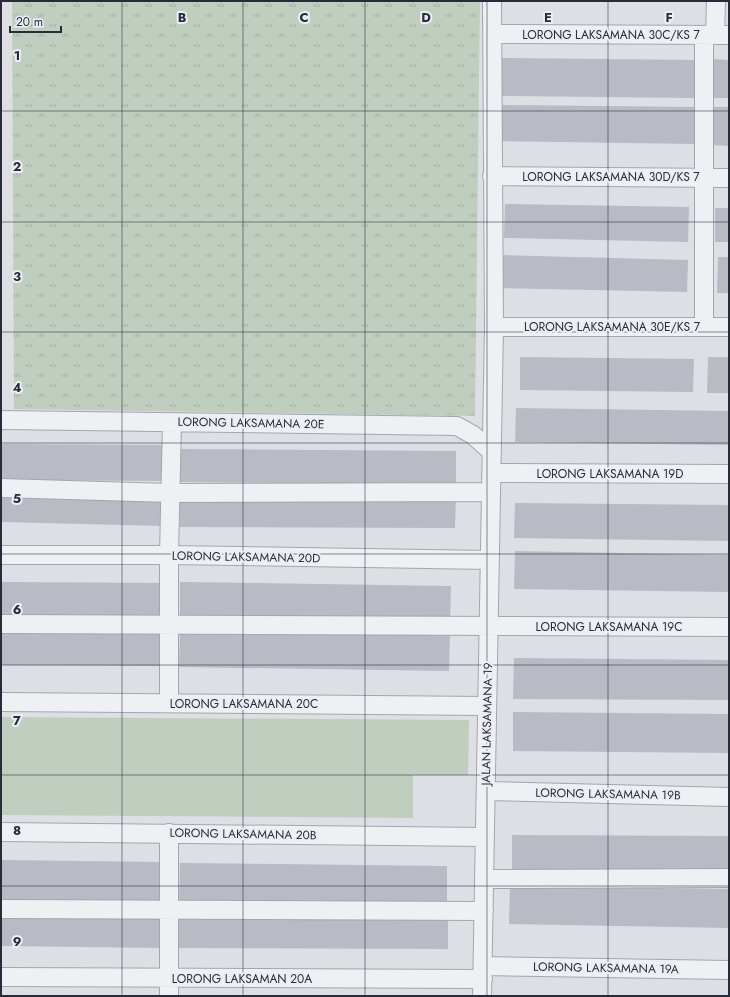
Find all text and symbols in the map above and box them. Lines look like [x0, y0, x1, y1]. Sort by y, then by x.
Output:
scale bar [10, 8, 61, 34]
text: B [178, 8, 187, 27]
text: C [299, 8, 309, 27]
text: D [421, 8, 431, 27]
text: E [544, 8, 552, 27]
text: F [665, 8, 673, 27]
text: 20 m [16, 13, 43, 31]
street label: LORONG LAKSAMANA 30C/KS 7 [522, 26, 700, 44]
text: 1 [14, 46, 20, 65]
text: 2 [13, 157, 21, 176]
street label: LORONG LAKSAMANA 30D/KS 7 [522, 168, 700, 186]
text: 3 [13, 267, 21, 286]
street label: LORONG LAKSAMANA 30E/KS 7 [524, 318, 701, 336]
text: 4 [12, 378, 22, 397]
street label: LORONG LAKSAMANA 20E [177, 413, 325, 433]
street label: LORONG LAKSAMANA 19D [537, 465, 683, 483]
text: 5 [13, 489, 21, 508]
street label: LORONG LAKSAMANA 20D [172, 547, 320, 567]
text: 6 [13, 600, 22, 619]
street label: LORONG LAKSAMANA 19C [536, 618, 682, 636]
street label: JALAN LAKSAMANA 19 [477, 662, 497, 788]
street label: LORONG LAKSAMANA 20C [170, 695, 318, 713]
text: 7 [13, 711, 21, 730]
street label: LORONG LAKSAMANA 19B [535, 784, 681, 804]
text: 8 [13, 821, 21, 840]
street label: LORONG LAKSAMANA 20B [169, 824, 317, 844]
text: 9 [13, 932, 22, 951]
street label: LORONG LAKSAMANA 19A [533, 958, 679, 978]
street label: LORONG LAKSAMAN 20A [172, 970, 312, 988]

